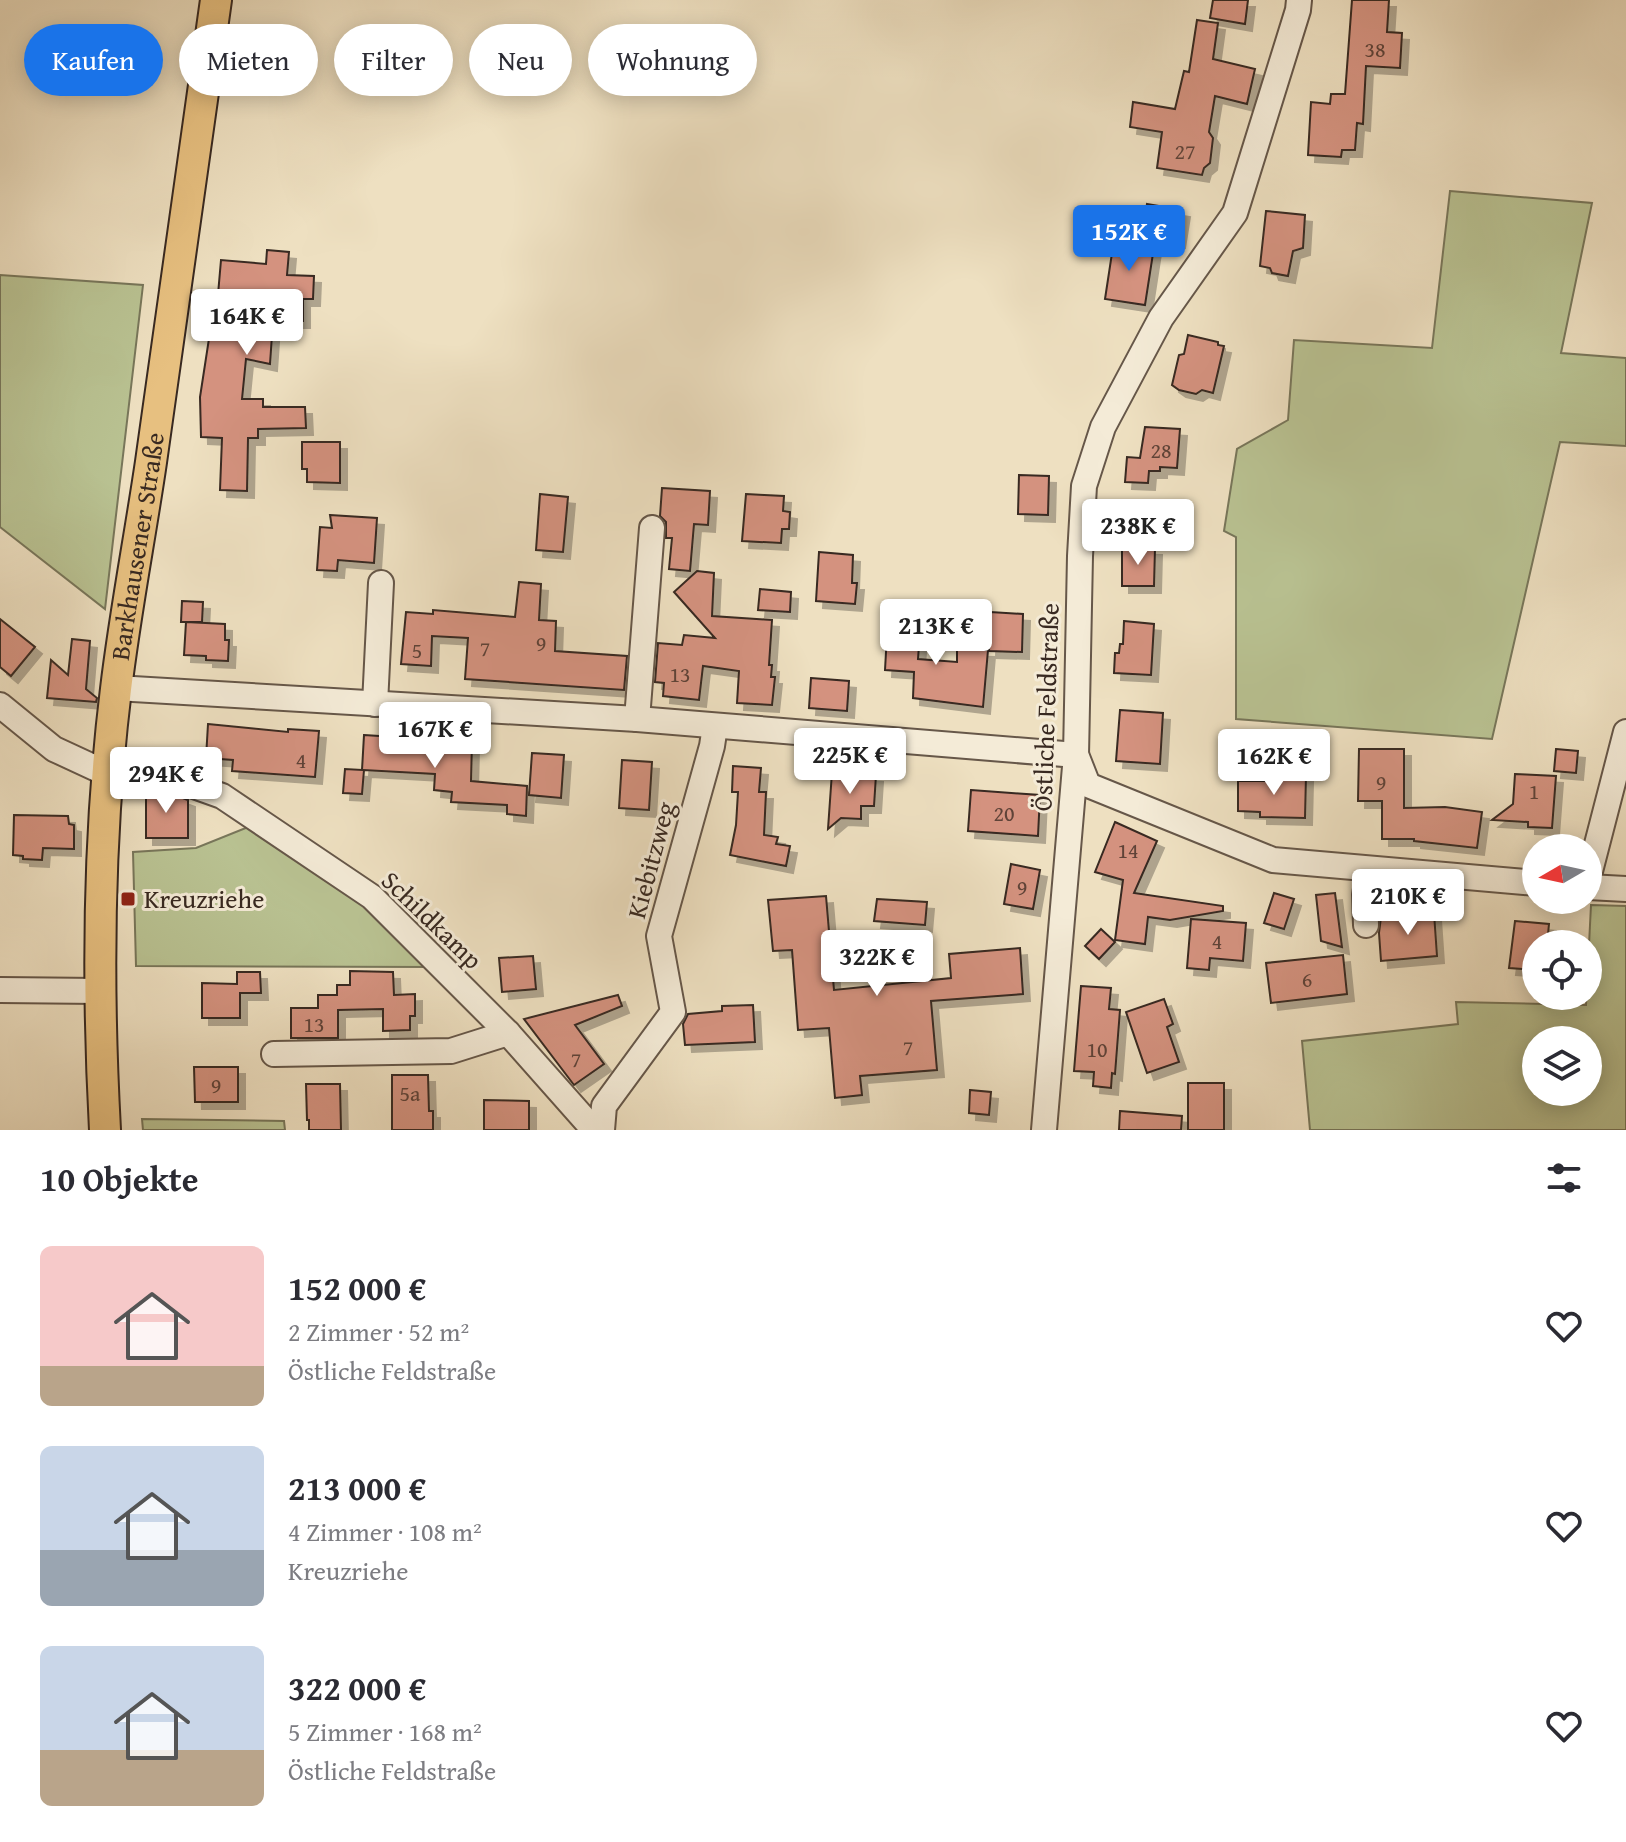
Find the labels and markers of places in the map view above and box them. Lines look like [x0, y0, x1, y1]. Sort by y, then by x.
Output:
pin: 152K € [1064, 205, 1194, 273]
pin: 164K € [182, 289, 312, 357]
pin: 238K € [1073, 499, 1203, 567]
pin: 213K € [871, 599, 1001, 667]
pin: 167K € [370, 702, 500, 770]
pin: 225K € [785, 728, 915, 796]
pin: 162K € [1209, 729, 1339, 797]
pin: 294K € [101, 747, 231, 815]
pin: 210K € [1343, 869, 1473, 937]
place label: Kreuzriehe [144, 879, 264, 918]
marker: Kreuzriehe [119, 890, 137, 908]
pin: 322K € [812, 930, 942, 998]

